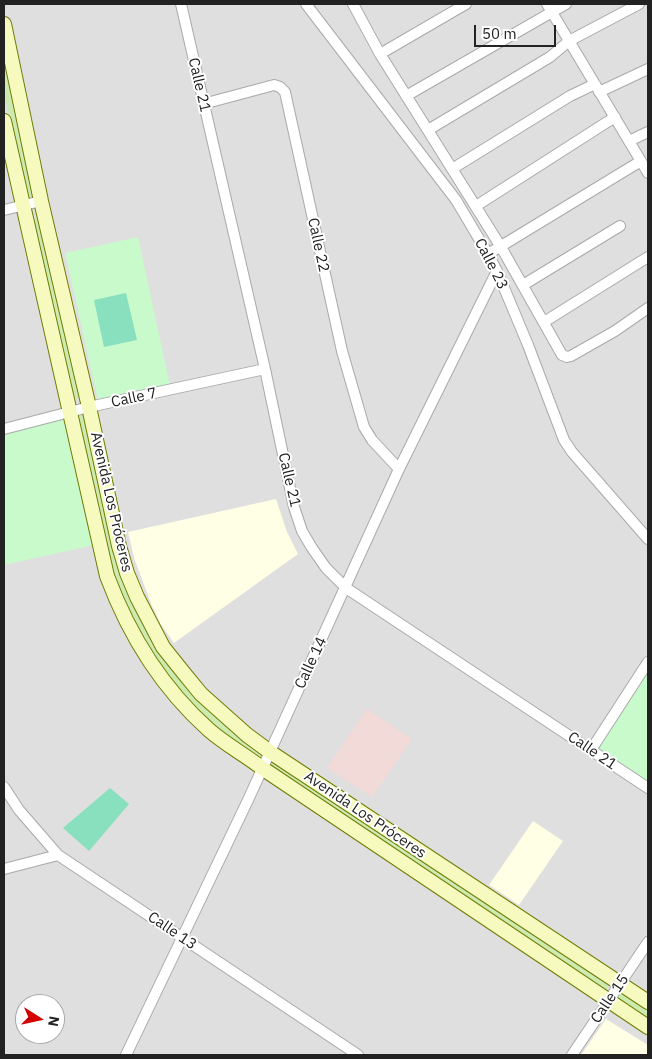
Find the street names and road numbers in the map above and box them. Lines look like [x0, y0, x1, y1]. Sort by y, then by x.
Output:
street label: Calle 21 [184, 56, 214, 114]
street label: Calle 22 [303, 216, 333, 274]
street label: Calle 23 [470, 235, 512, 293]
street label: Calle 7 [110, 384, 158, 412]
street label: Avenida Los Próceres [86, 430, 136, 574]
street label: Calle 21 [274, 451, 304, 509]
street label: Calle 14 [291, 634, 331, 692]
street label: Calle 21 [564, 728, 620, 774]
street label: Avenida Los Próceres [301, 767, 429, 863]
street label: Calle 13 [144, 908, 200, 954]
street label: Calle 15 [587, 971, 633, 1027]

